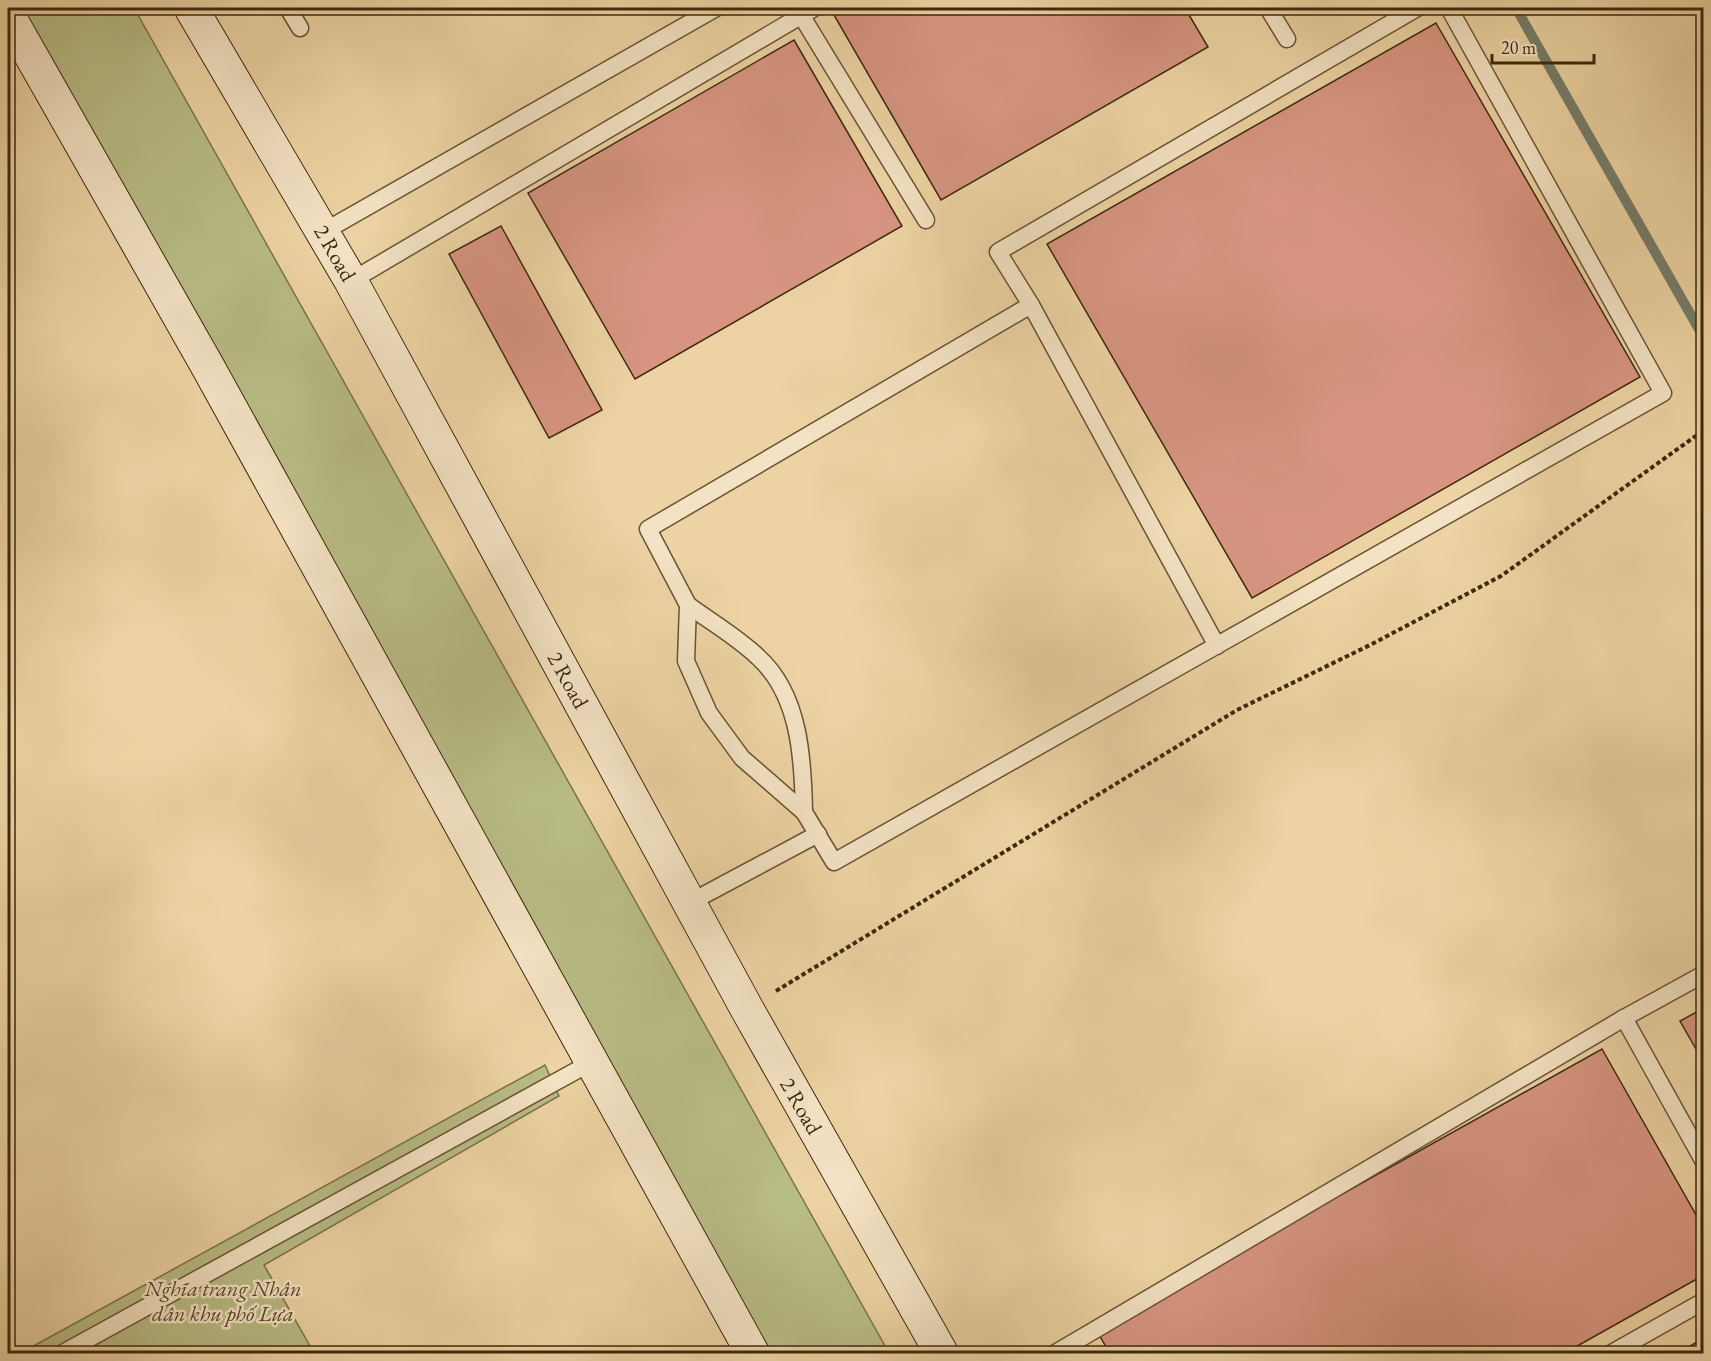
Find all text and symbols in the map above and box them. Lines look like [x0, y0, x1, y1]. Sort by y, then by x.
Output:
scale bar [1492, 27, 1594, 65]
text: 20 m [1501, 36, 1536, 59]
street label: 2 Road [307, 219, 363, 287]
street label: 2 Road [541, 646, 596, 714]
street label: 2 Road [773, 1072, 829, 1140]
park label: Nghĩa trang Nhân dân khu phố Lựa [144, 1274, 301, 1328]

